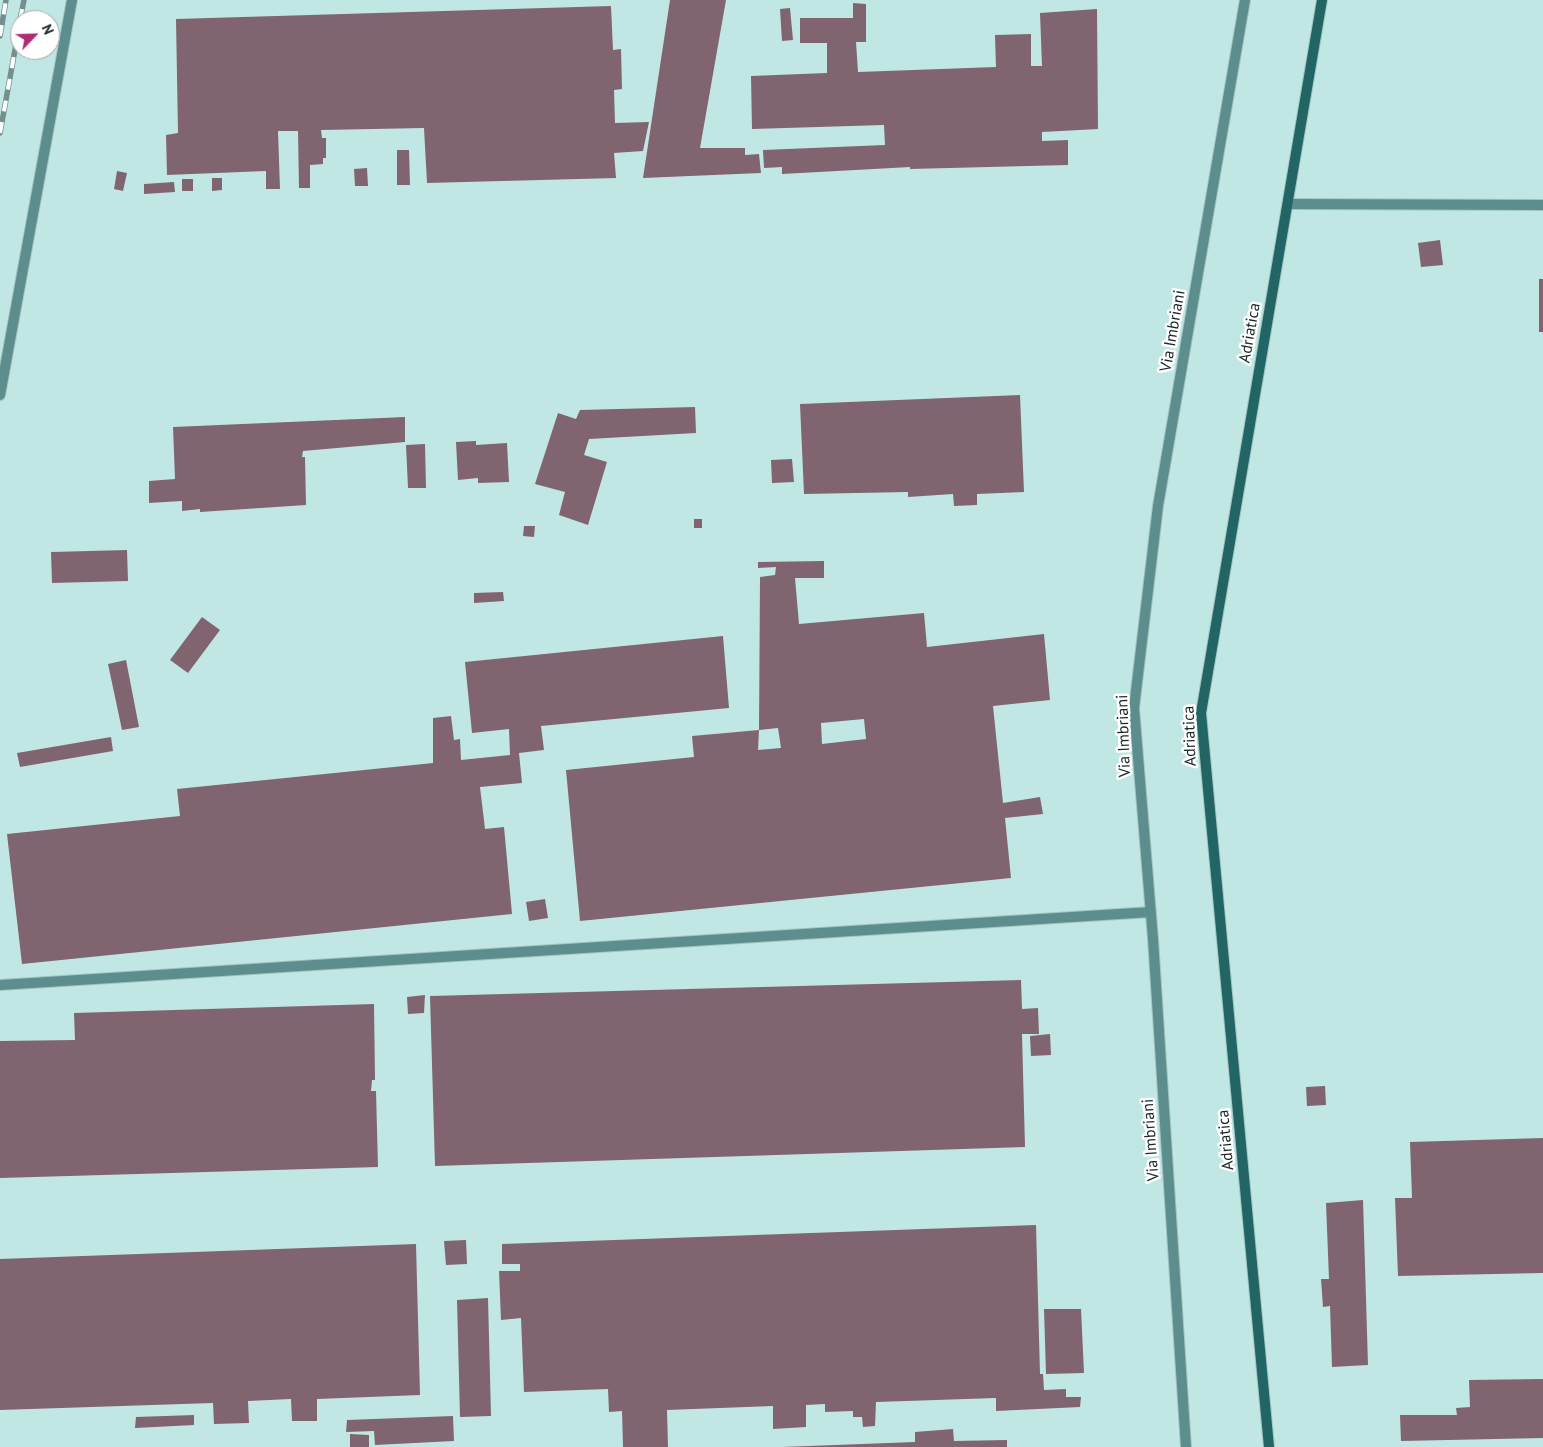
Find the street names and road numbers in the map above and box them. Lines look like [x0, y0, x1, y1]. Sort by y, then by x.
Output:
street label: Via Imbriani [1156, 289, 1190, 373]
street label: Adriatica [1235, 302, 1265, 364]
street label: Via Imbriani [1113, 694, 1135, 778]
street label: Adriatica [1179, 705, 1201, 767]
street label: Via Imbriani [1139, 1098, 1163, 1182]
street label: Adriatica [1214, 1109, 1238, 1171]

